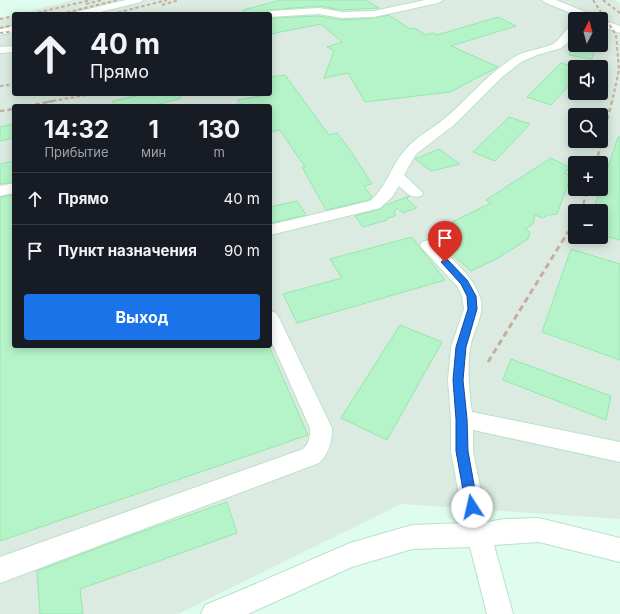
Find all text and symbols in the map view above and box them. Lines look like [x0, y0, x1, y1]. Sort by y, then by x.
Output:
north arrow [568, 12, 608, 52]
map controls [568, 12, 608, 244]
text: 40 m [90, 27, 160, 61]
icon: ahead [24, 28, 76, 80]
button: sound [568, 60, 608, 100]
text: Прямо [90, 61, 149, 82]
button: search [568, 108, 608, 148]
text: 14:32 [44, 115, 109, 144]
text: 1 [148, 115, 159, 144]
text: 130 [198, 115, 240, 144]
text: Прибытие [44, 144, 109, 160]
text: мин [141, 144, 166, 160]
text: m [213, 144, 225, 160]
button: + [568, 156, 608, 196]
icon: ahead [24, 188, 46, 210]
text: Прямо [58, 189, 109, 208]
text: 40 m [223, 189, 260, 208]
button: − [568, 204, 608, 244]
pin [428, 221, 462, 262]
icon: arrive [434, 227, 456, 249]
icon: arrive [24, 240, 46, 262]
text: Пункт назначения [58, 241, 197, 260]
text: 90 m [224, 241, 260, 260]
button: Выход [24, 294, 260, 340]
position arrow [451, 486, 493, 528]

